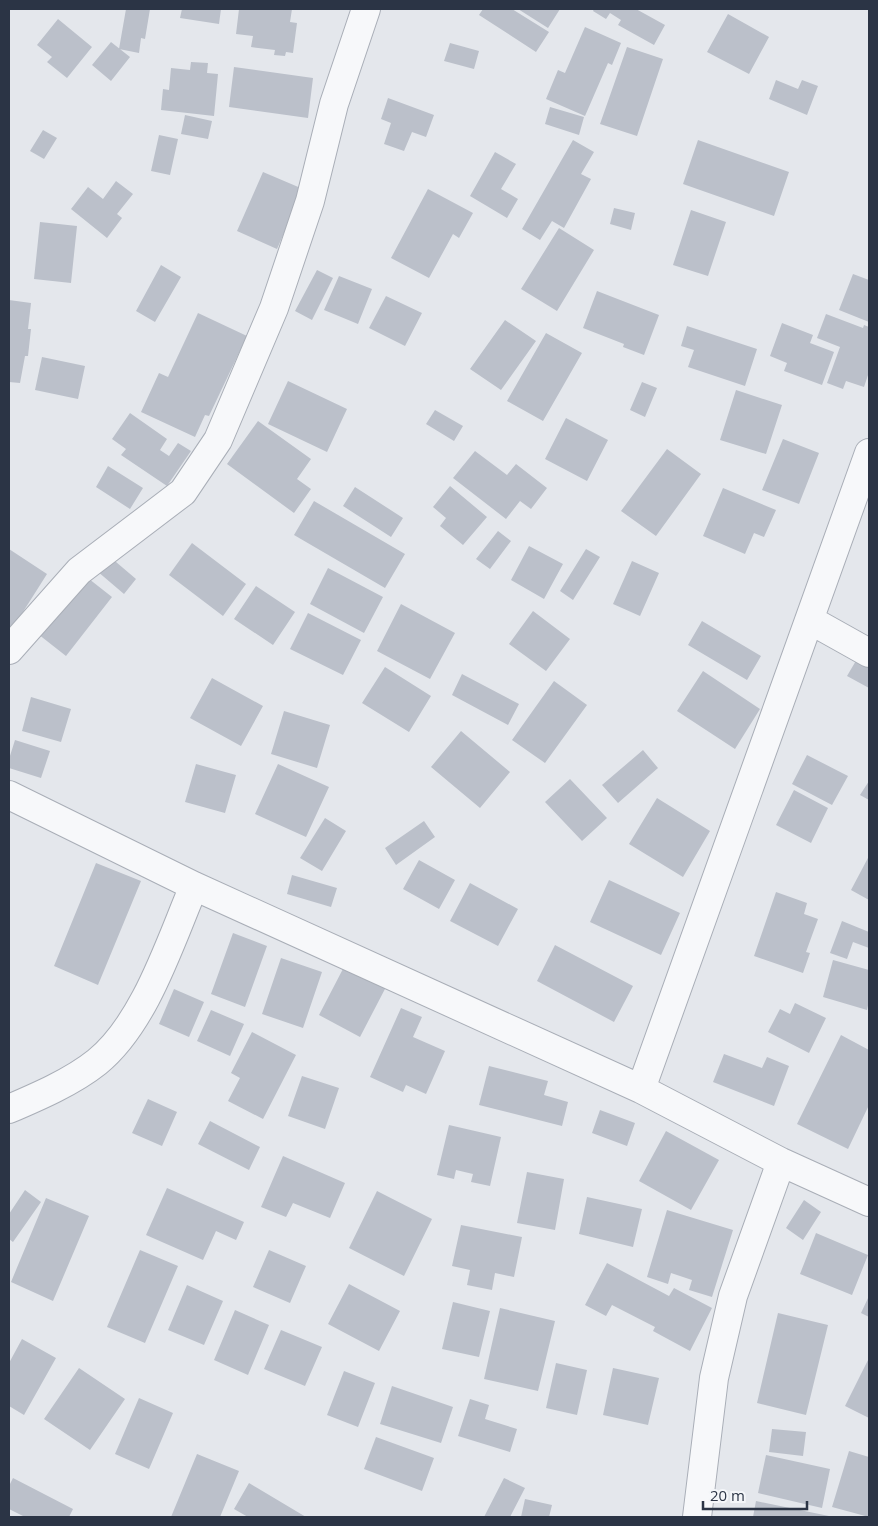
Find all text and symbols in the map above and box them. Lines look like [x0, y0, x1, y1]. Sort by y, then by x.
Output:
scale bar [703, 1478, 807, 1510]
text: 20 m [710, 1485, 745, 1505]

